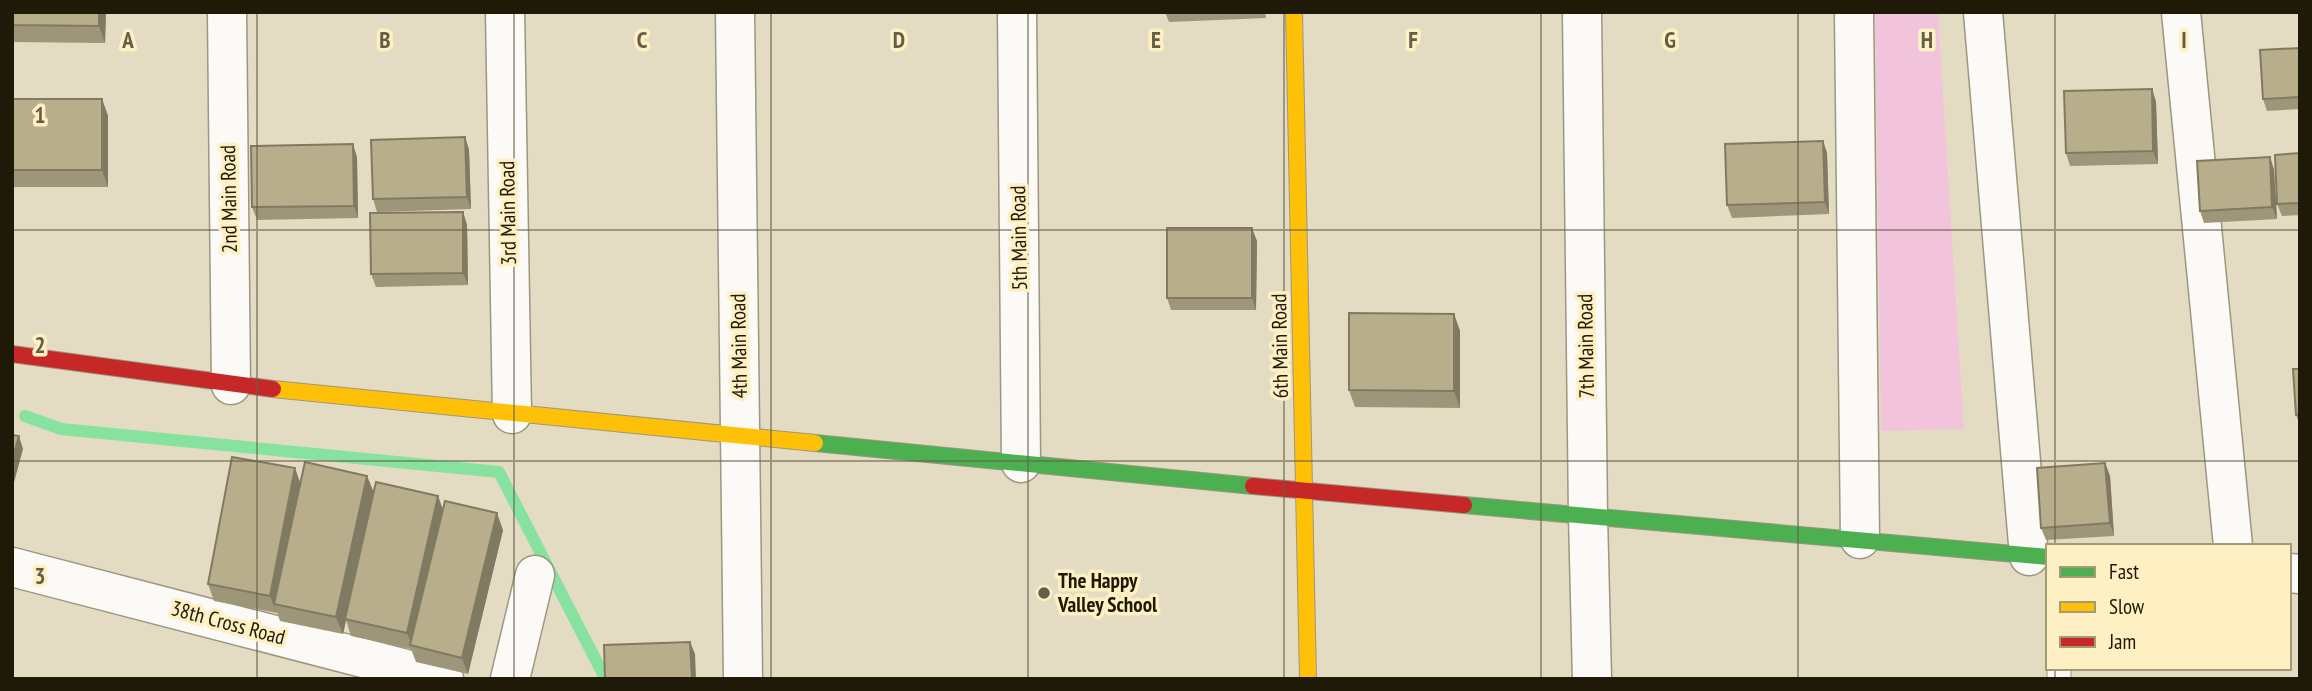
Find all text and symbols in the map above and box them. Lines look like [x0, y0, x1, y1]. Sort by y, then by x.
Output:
text: A [121, 25, 134, 54]
text: B [379, 25, 391, 54]
text: C [637, 25, 648, 54]
text: D [893, 25, 905, 54]
text: E [1151, 25, 1161, 54]
text: F [1408, 25, 1418, 54]
text: G [1664, 25, 1676, 54]
text: H [1921, 25, 1933, 54]
text: I [2181, 25, 2187, 54]
text: 1 [35, 100, 46, 129]
street label: 2nd Main Road [214, 145, 243, 253]
street label: 3rd Main Road [493, 160, 522, 266]
street label: 5th Main Road [1004, 185, 1033, 291]
street label: 4th Main Road [724, 293, 753, 399]
street label: 6th Main Road [1265, 293, 1294, 399]
street label: 7th Main Road [1571, 293, 1600, 399]
text: 2 [35, 330, 46, 359]
legend [2046, 544, 2291, 670]
text: Fast [2109, 558, 2139, 585]
text: 3 [35, 561, 46, 590]
place label: The Happy Valley School [1057, 567, 1158, 618]
marker: The Happy Valley School [1036, 585, 1052, 601]
text: Slow [2109, 593, 2145, 620]
street label: 38th Cross Road [168, 594, 288, 651]
text: Jam [2108, 628, 2136, 655]

